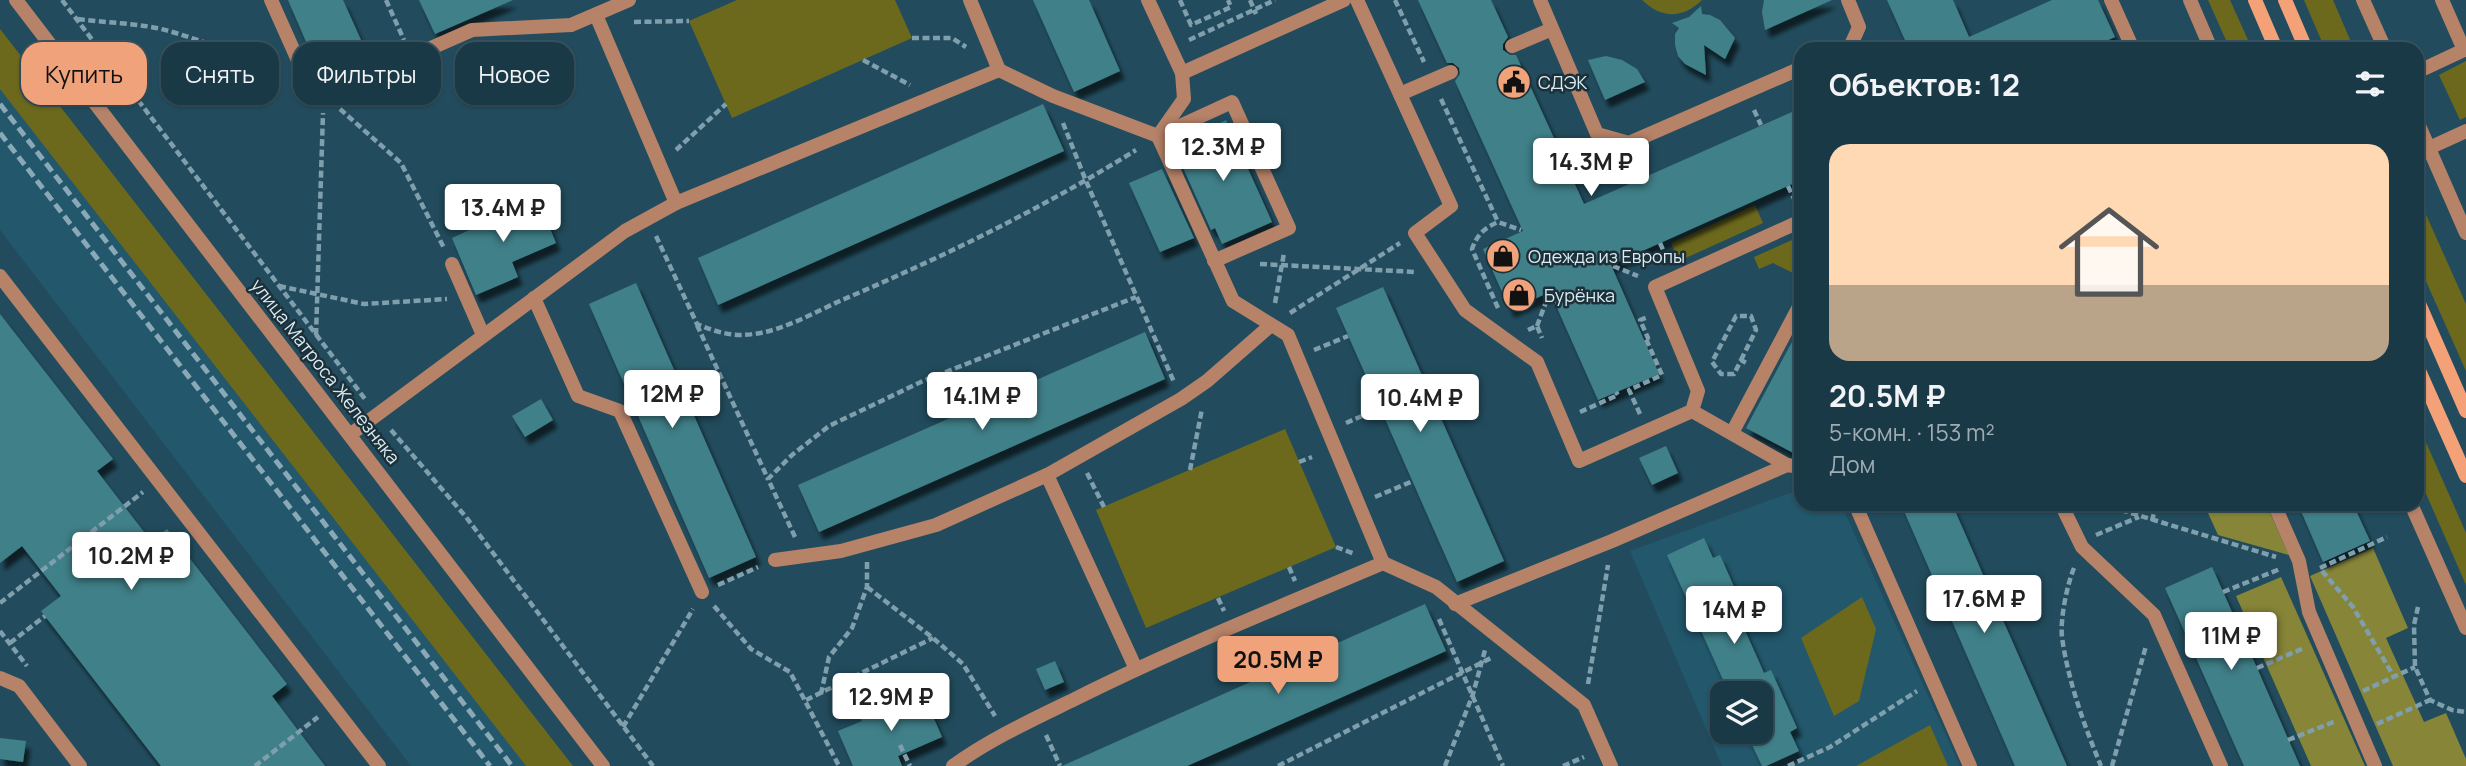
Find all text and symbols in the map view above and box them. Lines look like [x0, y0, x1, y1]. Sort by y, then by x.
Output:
chip: Купить [21, 42, 147, 105]
chip: Снять [161, 42, 279, 105]
chip: Фильтры [293, 42, 441, 105]
chip: Новое [455, 42, 574, 105]
public building icon: СДЭК [1495, 63, 1533, 101]
text: Объектов: 12 [1829, 64, 2020, 105]
icon: filters [2351, 65, 2389, 103]
place label: СДЭК [1538, 70, 1587, 94]
pin: 12.3M ₽ [1158, 124, 1288, 183]
text: 12.3M ₽ [1181, 130, 1265, 162]
pin: 14.3M ₽ [1526, 138, 1656, 198]
text: 14.3M ₽ [1549, 145, 1633, 177]
pin: 13.4M ₽ [438, 184, 568, 244]
icon: home [2046, 189, 2172, 315]
text: 13.4M ₽ [461, 191, 545, 223]
shop icon: Одежда из Европы [1484, 237, 1522, 275]
place label: Одежда из Европы [1528, 244, 1685, 268]
street label: улица Матроса Железняка [246, 274, 406, 468]
shop icon: Бурёнка [1500, 276, 1538, 314]
place label: Бурёнка [1544, 283, 1615, 307]
pin: 12M ₽ [623, 370, 721, 430]
pin: 14.1M ₽ [917, 372, 1047, 432]
pin: 10.4M ₽ [1355, 374, 1485, 434]
text: 20.5M ₽ [1829, 375, 1946, 416]
text: 12M ₽ [640, 377, 704, 409]
text: 14.1M ₽ [943, 379, 1021, 411]
text: 10.4M ₽ [1377, 381, 1463, 413]
text: 5-комн. · 153 m² [1829, 416, 1995, 448]
text: Дом [1829, 448, 1875, 480]
pin: 10.2M ₽ [66, 532, 196, 592]
text: 10.2M ₽ [88, 539, 174, 571]
pin: 17.6M ₽ [1919, 576, 2049, 635]
text: 17.6M ₽ [1942, 582, 2026, 614]
pin: 14M ₽ [1685, 586, 1783, 646]
text: 14M ₽ [1702, 593, 1766, 625]
pin: 11M ₽ [2182, 612, 2280, 672]
text: 11M ₽ [2201, 619, 2261, 651]
pin: 20.5M ₽ [1213, 636, 1343, 696]
text: 20.5M ₽ [1233, 643, 1323, 675]
pin: 12.9M ₽ [826, 674, 956, 733]
text: 12.9M ₽ [848, 680, 934, 712]
map controls [1710, 681, 1773, 744]
button: layers [1710, 681, 1773, 744]

